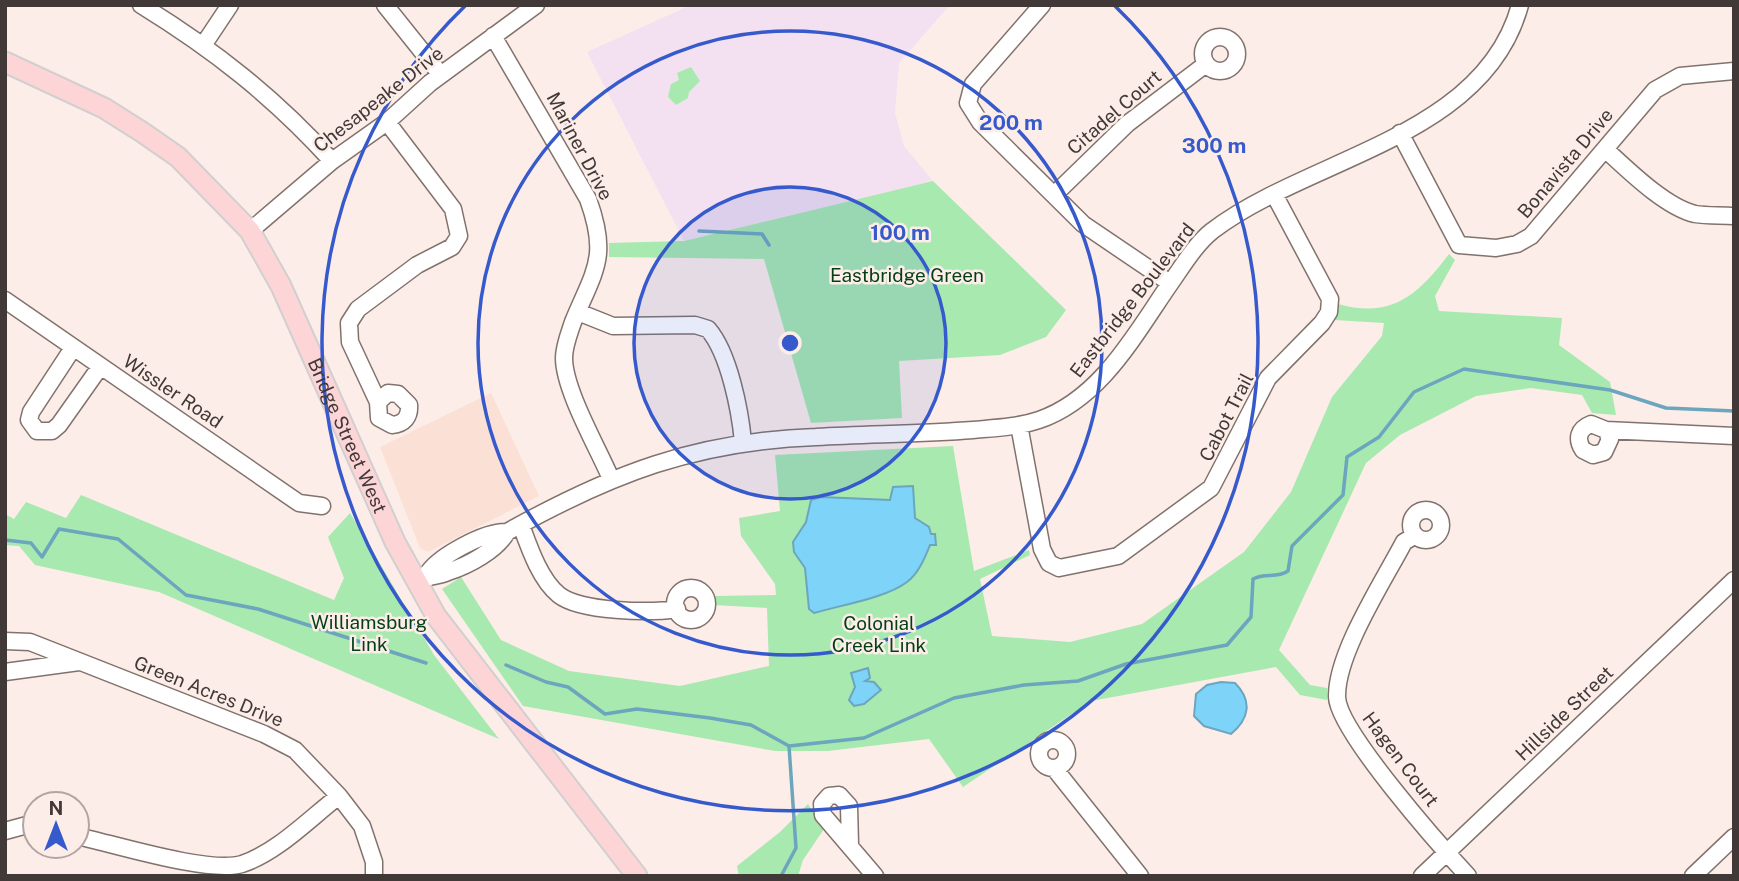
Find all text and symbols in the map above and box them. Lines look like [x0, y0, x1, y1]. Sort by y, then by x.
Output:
street label: Chesapeake Drive [309, 42, 447, 156]
street label: Citadel Court [1062, 65, 1166, 159]
street label: Mariner Drive [542, 88, 618, 204]
street label: Bonavista Drive [1513, 104, 1617, 222]
text: 200 m [979, 110, 1043, 135]
text: 300 m [1182, 133, 1246, 158]
street label: Eastbridge Boulevard [1065, 219, 1199, 381]
text: 100 m [870, 220, 930, 245]
park label: Eastbridge Green [830, 264, 984, 286]
centre of rings [778, 331, 802, 355]
street label: Wissler Road [119, 350, 227, 432]
street label: Bridge Street West [303, 355, 392, 517]
street label: Cabot Trail [1194, 369, 1258, 465]
park label: Williamsburg Link [311, 611, 427, 655]
park label: Colonial Creek Link [832, 612, 927, 656]
street label: Green Acres Drive [131, 651, 287, 731]
street label: Hillside Street [1511, 661, 1617, 765]
street label: Hagen Court [1358, 708, 1444, 810]
north arrow [21, 790, 91, 860]
text: N [49, 797, 63, 819]

